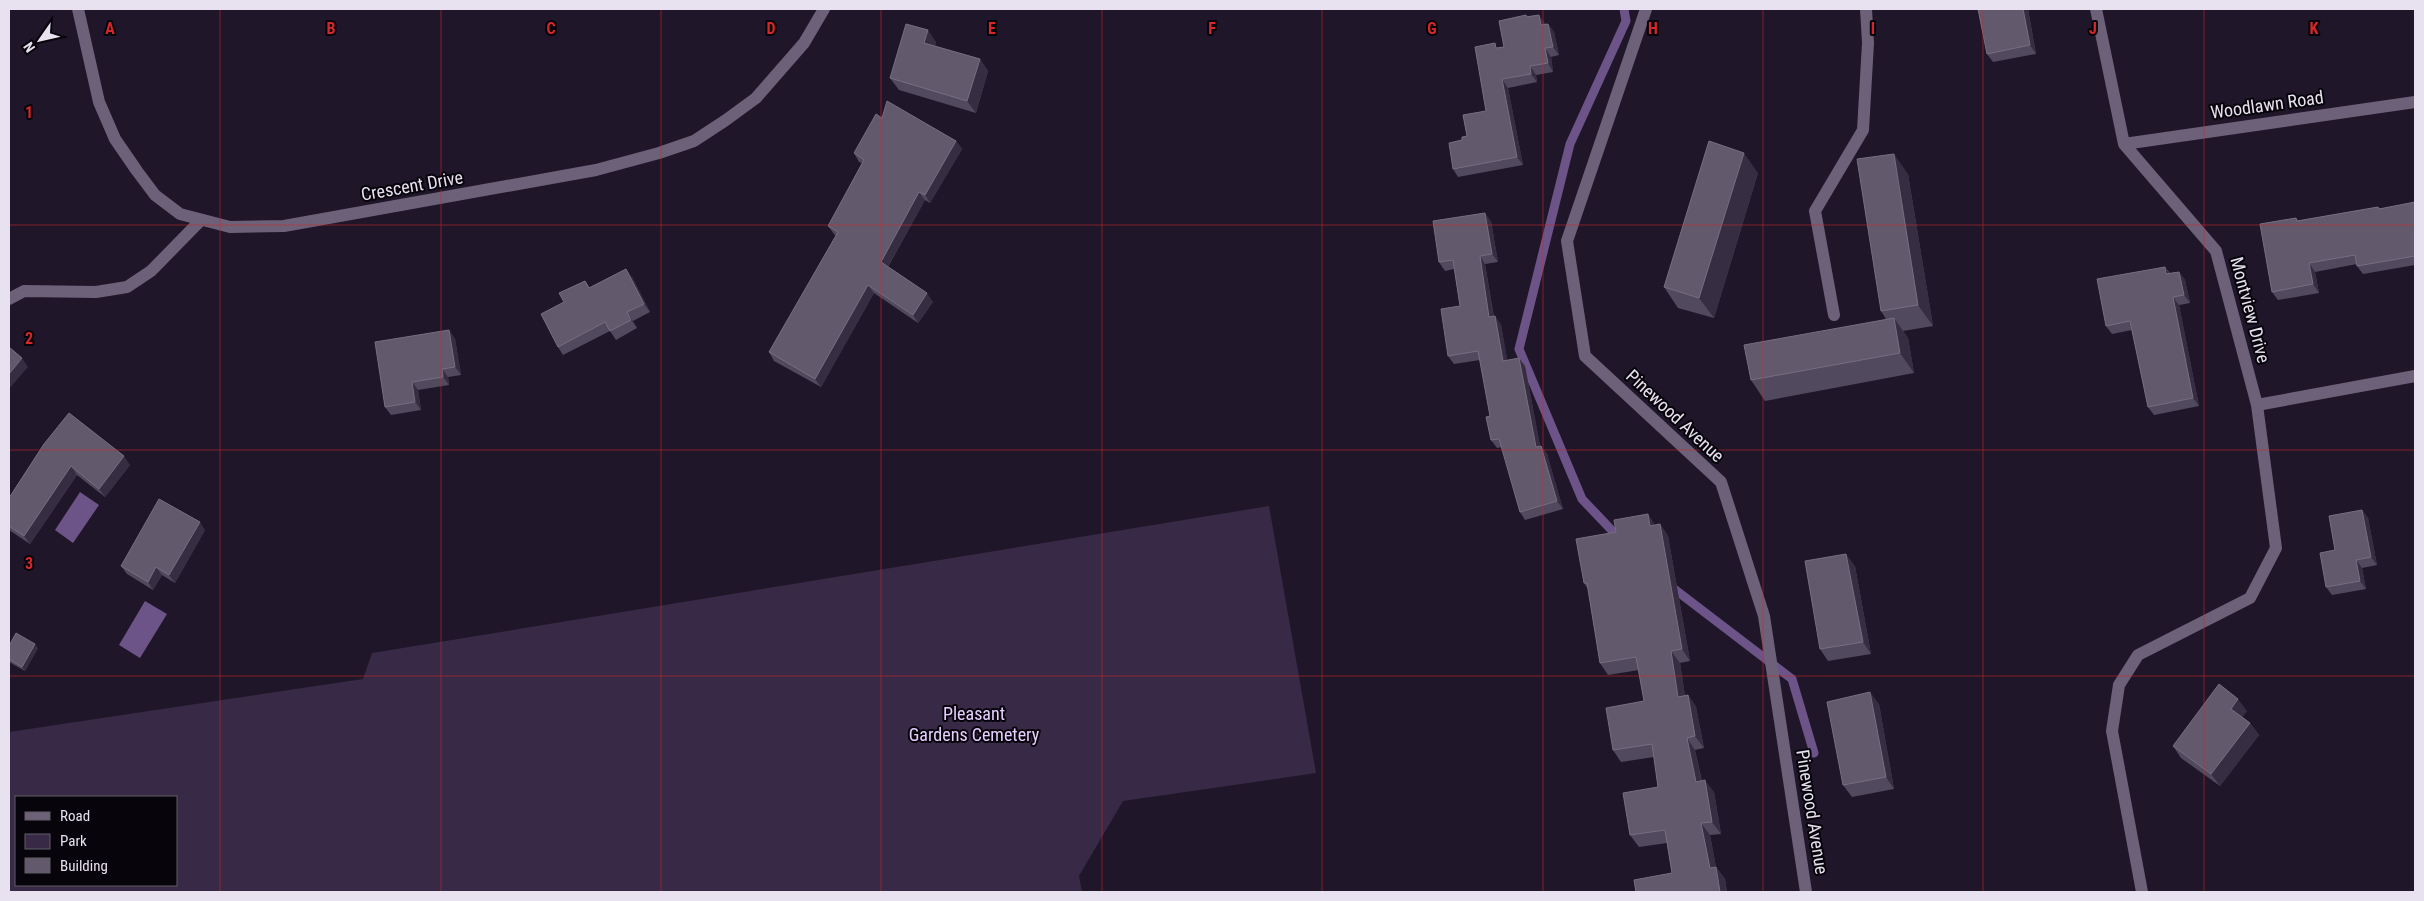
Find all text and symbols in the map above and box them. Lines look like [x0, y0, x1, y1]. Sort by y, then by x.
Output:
north arrow [15, 15, 65, 65]
text: A [105, 19, 115, 38]
text: B [327, 19, 336, 38]
text: C [546, 19, 556, 38]
text: D [766, 19, 776, 38]
text: E [988, 19, 996, 38]
text: F [1208, 19, 1216, 38]
text: G [1427, 19, 1437, 38]
text: H [1648, 19, 1658, 38]
text: I [1871, 19, 1875, 38]
text: J [2089, 19, 2097, 38]
text: K [2310, 19, 2319, 38]
text: N [20, 39, 38, 55]
street label: Woodlawn Road [2209, 86, 2325, 123]
text: 1 [25, 103, 33, 122]
street label: Crescent Drive [359, 166, 464, 205]
street label: Montview Drive [2226, 255, 2275, 365]
text: 2 [25, 329, 33, 348]
street label: Pinewood Avenue [1622, 365, 1729, 466]
text: 3 [25, 554, 33, 573]
park label: Pleasant Gardens Cemetery [909, 703, 1040, 745]
street label: Pinewood Avenue [1792, 748, 1833, 876]
legend [15, 796, 178, 886]
text: Road [60, 807, 90, 825]
text: Park [60, 832, 87, 850]
text: Building [60, 857, 108, 875]

